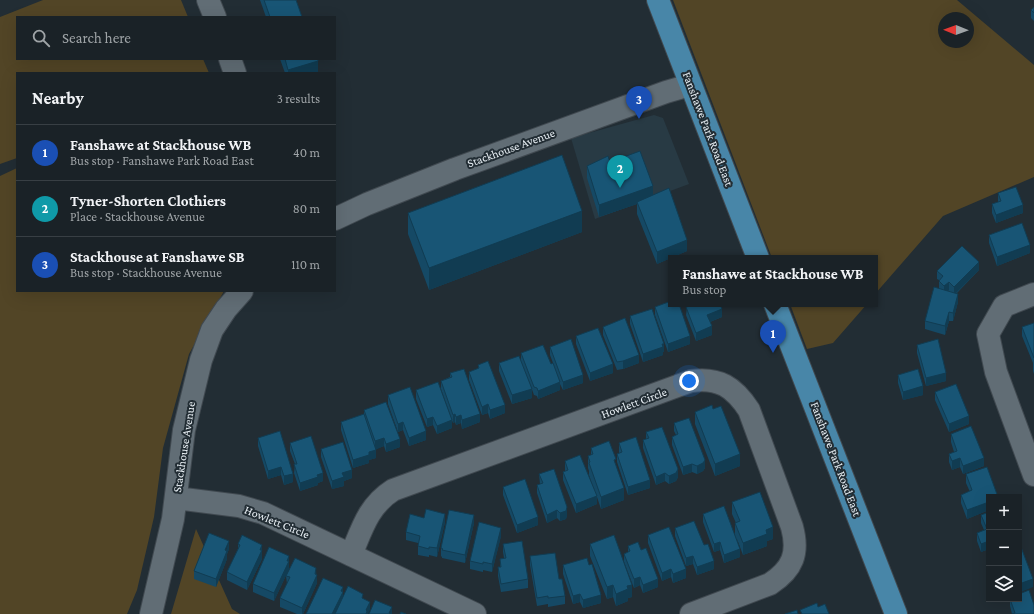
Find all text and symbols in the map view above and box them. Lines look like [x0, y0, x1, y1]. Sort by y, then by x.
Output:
north arrow [938, 12, 974, 48]
search box [16, 16, 336, 60]
icon: search [30, 27, 52, 49]
text: Search here [62, 30, 131, 46]
street label: Fanshawe Park Road East [680, 70, 737, 189]
pin: 3 [626, 86, 652, 119]
text: Nearby [32, 89, 84, 108]
text: 3 results [277, 91, 320, 106]
street label: Stackhouse Avenue [465, 126, 557, 170]
text: Fanshawe at Stackhouse WB [70, 137, 251, 153]
text: 1 [43, 145, 47, 160]
text: 40 m [293, 145, 320, 160]
text: Bus stop · Fanshawe Park Road East [70, 153, 254, 168]
pin: 2 [607, 155, 633, 188]
text: Tyner-Shorten Clothiers [70, 193, 226, 209]
text: 2 [42, 201, 48, 216]
text: 80 m [293, 201, 320, 216]
text: Place · Stackhouse Avenue [70, 209, 205, 224]
text: Stackhouse at Fanshawe SB [70, 249, 245, 265]
popup [668, 255, 878, 307]
text: 3 [42, 257, 48, 272]
text: 110 m [291, 257, 320, 272]
text: Bus stop · Stackhouse Avenue [70, 265, 222, 280]
text: Fanshawe at Stackhouse WB [682, 266, 864, 282]
text: Bus stop [682, 282, 726, 297]
pin: 1 [760, 320, 786, 353]
your location [679, 371, 699, 391]
street label: Howlett Circle [599, 385, 669, 421]
street label: Stackhouse Avenue [170, 400, 198, 494]
street label: Fanshawe Park Road East [808, 400, 865, 519]
map controls [986, 494, 1022, 602]
button: + [986, 494, 1022, 530]
street label: Howlett Circle [242, 503, 312, 541]
button: − [986, 530, 1022, 566]
button: layers [986, 566, 1022, 602]

